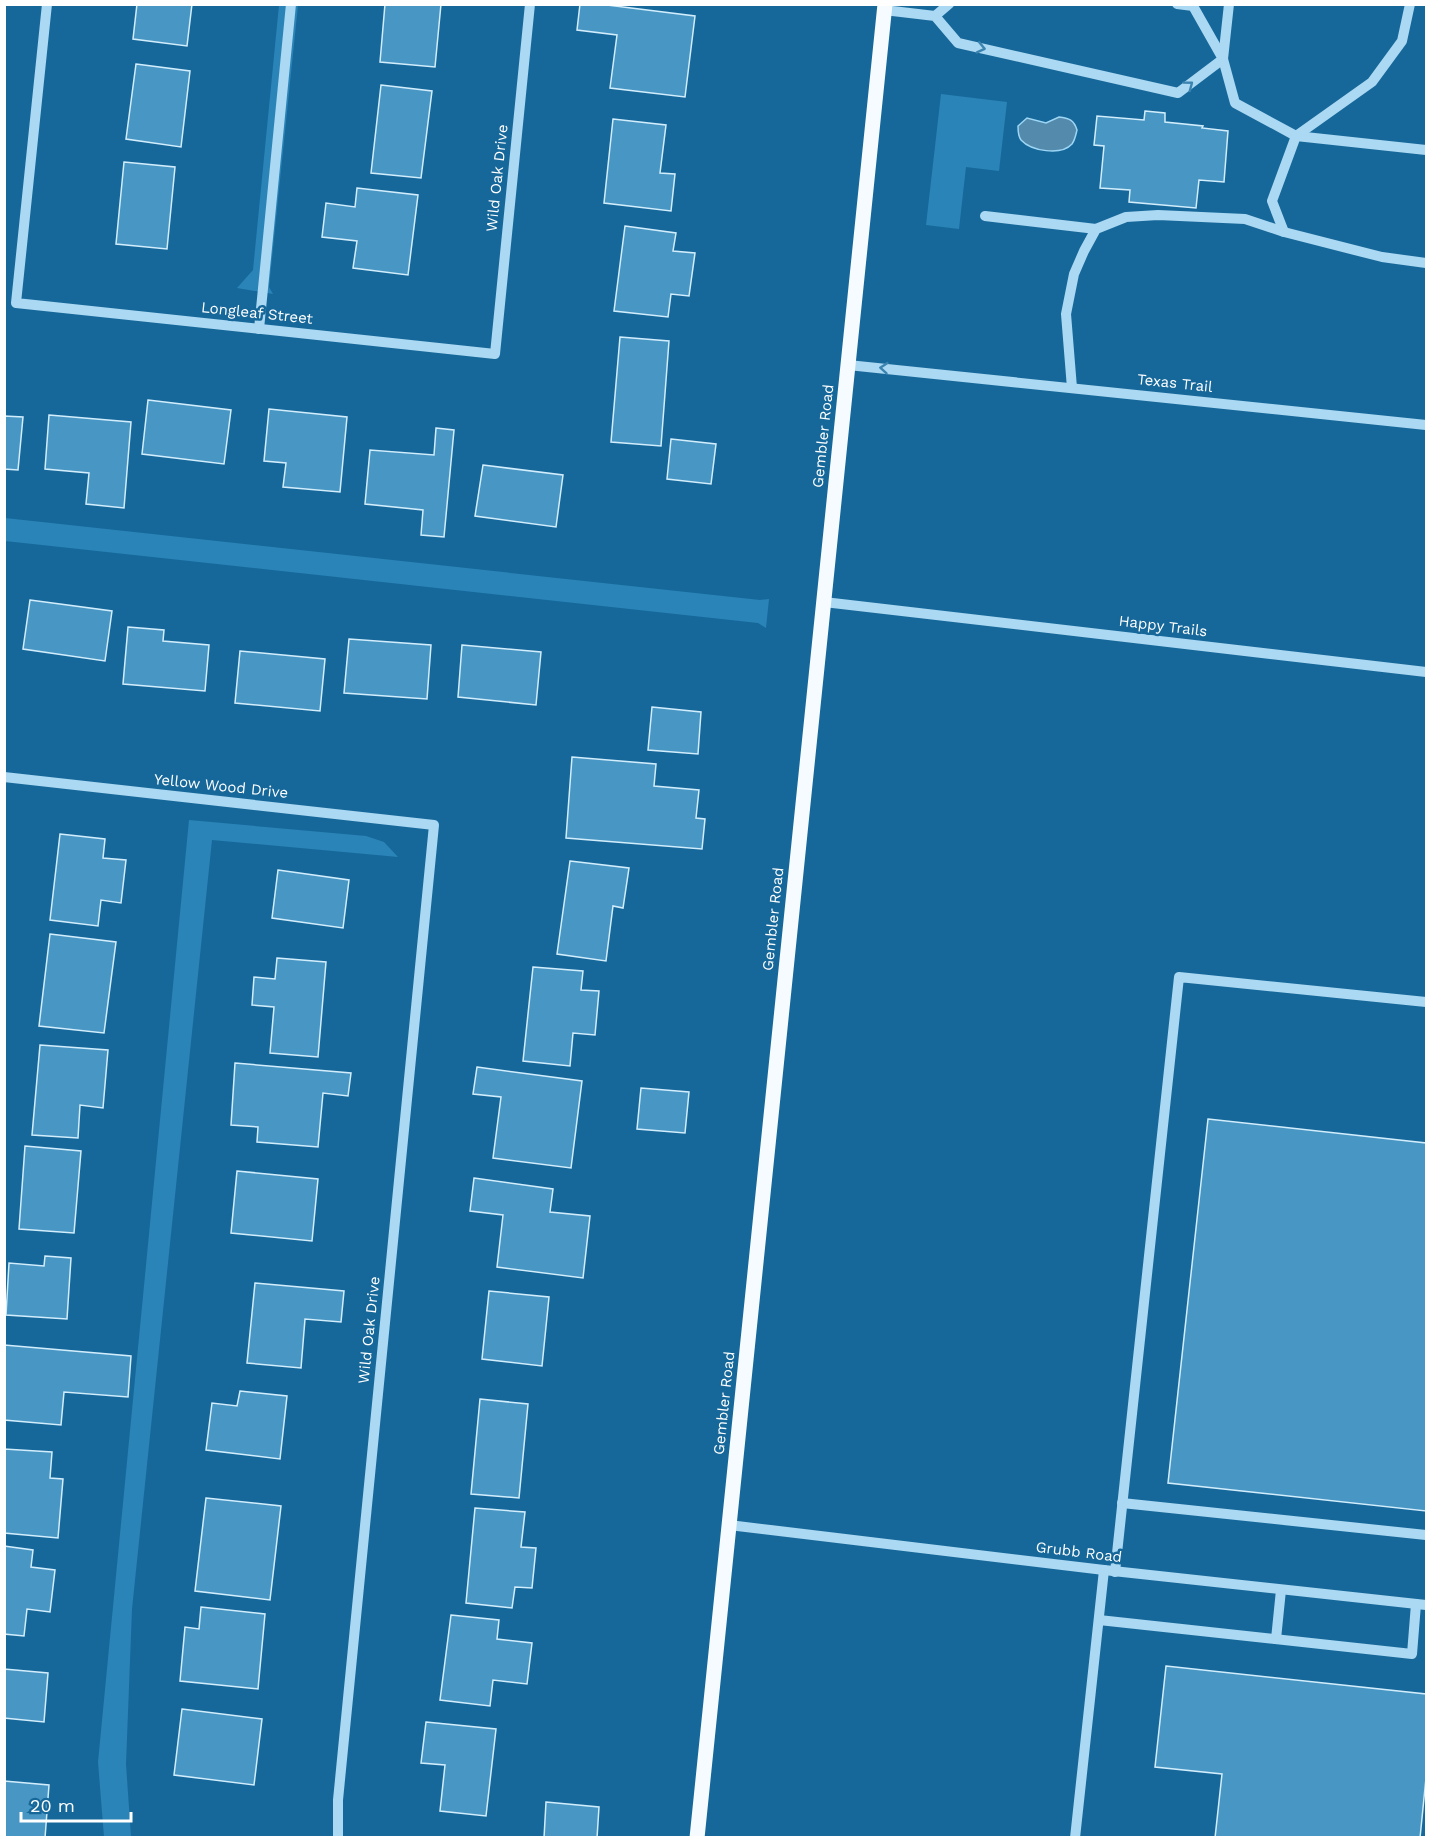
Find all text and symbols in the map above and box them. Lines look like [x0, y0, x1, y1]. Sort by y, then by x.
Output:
one-way arrow [975, 41, 985, 54]
one-way arrow [1182, 81, 1193, 92]
street label: Wild Oak Drive [482, 123, 512, 233]
street label: Longleaf Street [200, 298, 314, 328]
one-way arrow [880, 362, 889, 375]
street label: Texas Trail [1136, 370, 1214, 396]
street label: Gembler Road [809, 383, 837, 489]
street label: Happy Trails [1118, 612, 1208, 640]
street label: Yellow Wood Drive [153, 770, 289, 802]
street label: Gembler Road [759, 866, 787, 972]
street label: Wild Oak Drive [354, 1275, 384, 1385]
street label: Gembler Road [710, 1350, 738, 1456]
street label: Grubb Road [1035, 1538, 1123, 1566]
scale bar [21, 1785, 130, 1823]
text: 20 m [30, 1795, 75, 1816]

